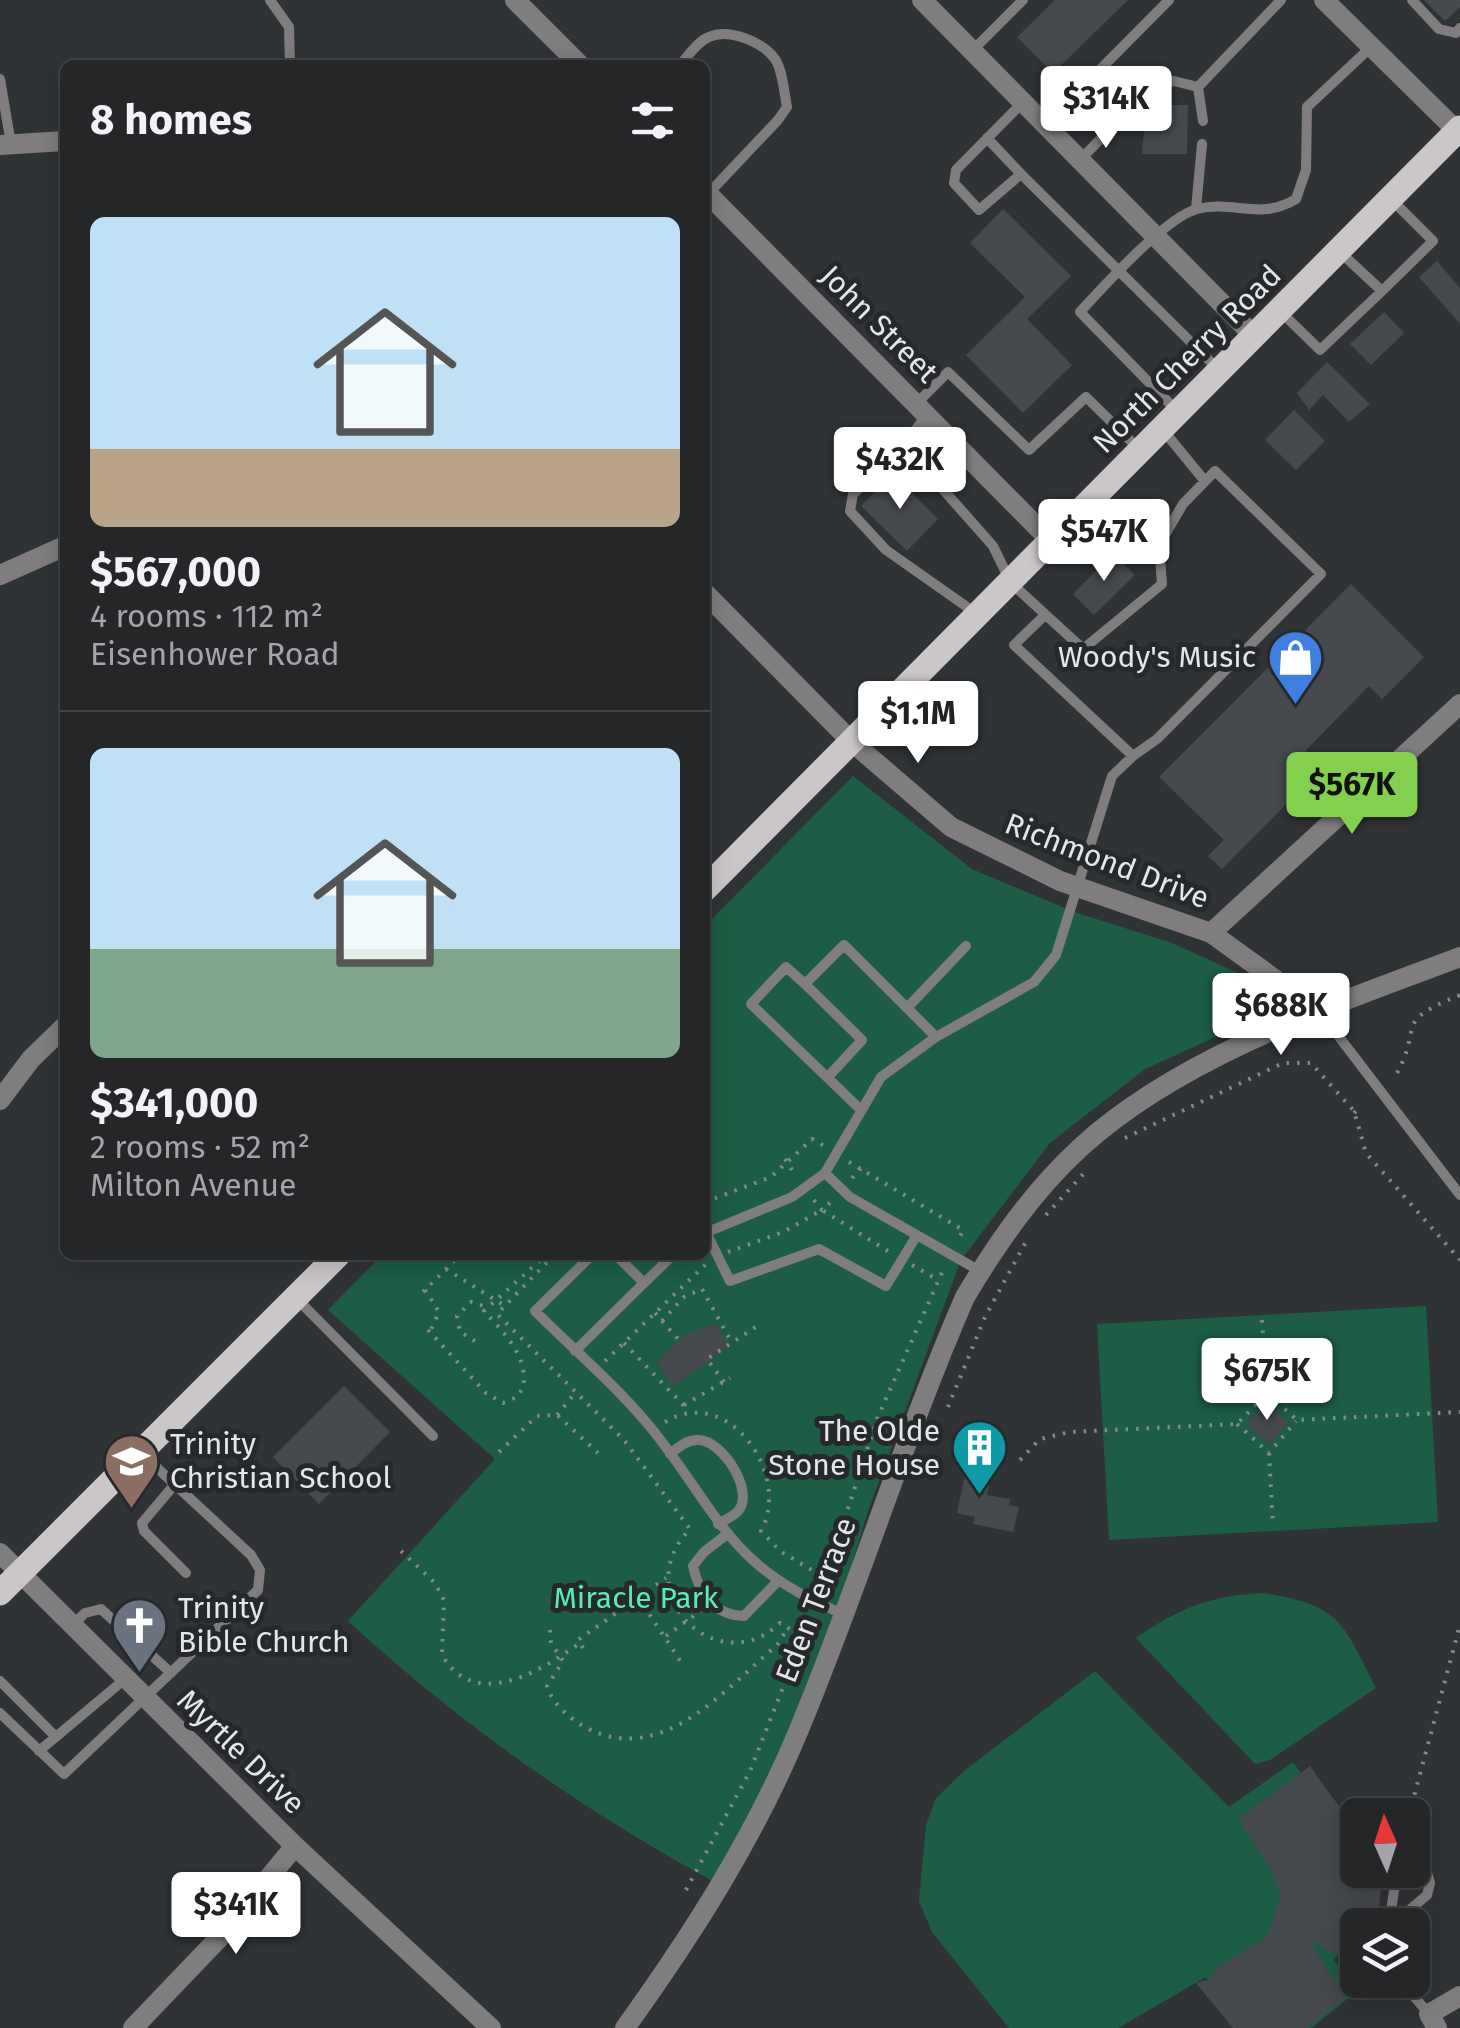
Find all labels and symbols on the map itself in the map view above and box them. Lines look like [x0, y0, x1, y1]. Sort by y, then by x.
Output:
pin: $314K [1036, 66, 1176, 151]
street label: North Cherry Road [1085, 257, 1289, 461]
street label: John Street [813, 258, 945, 390]
pin: $432K [830, 427, 970, 512]
pin: $547K [1034, 499, 1174, 584]
shop icon: Woody's Music [1265, 627, 1325, 706]
place label: Woody's Music [1058, 639, 1256, 675]
pin: $1.1M [848, 681, 988, 766]
pin: $567K [1282, 752, 1422, 837]
street label: Richmond Drive [1000, 806, 1214, 916]
pin: $688K [1211, 973, 1351, 1058]
pin: $675K [1197, 1338, 1337, 1423]
place label: The Olde Stone House [768, 1413, 940, 1483]
building icon: The Olde Stone House [949, 1418, 1009, 1497]
place label: Trinity Christian School [170, 1426, 392, 1496]
school or university icon: Trinity Christian School [101, 1431, 161, 1510]
street label: Eden Terrace [768, 1512, 864, 1688]
park label: Miracle Park [554, 1580, 719, 1616]
place label: Trinity Bible Church [178, 1590, 350, 1660]
church icon: Trinity Bible Church [109, 1595, 169, 1674]
street label: Myrtle Drive [170, 1682, 312, 1822]
north arrow [1340, 1798, 1430, 1888]
pin: $341K [166, 1872, 306, 1957]

